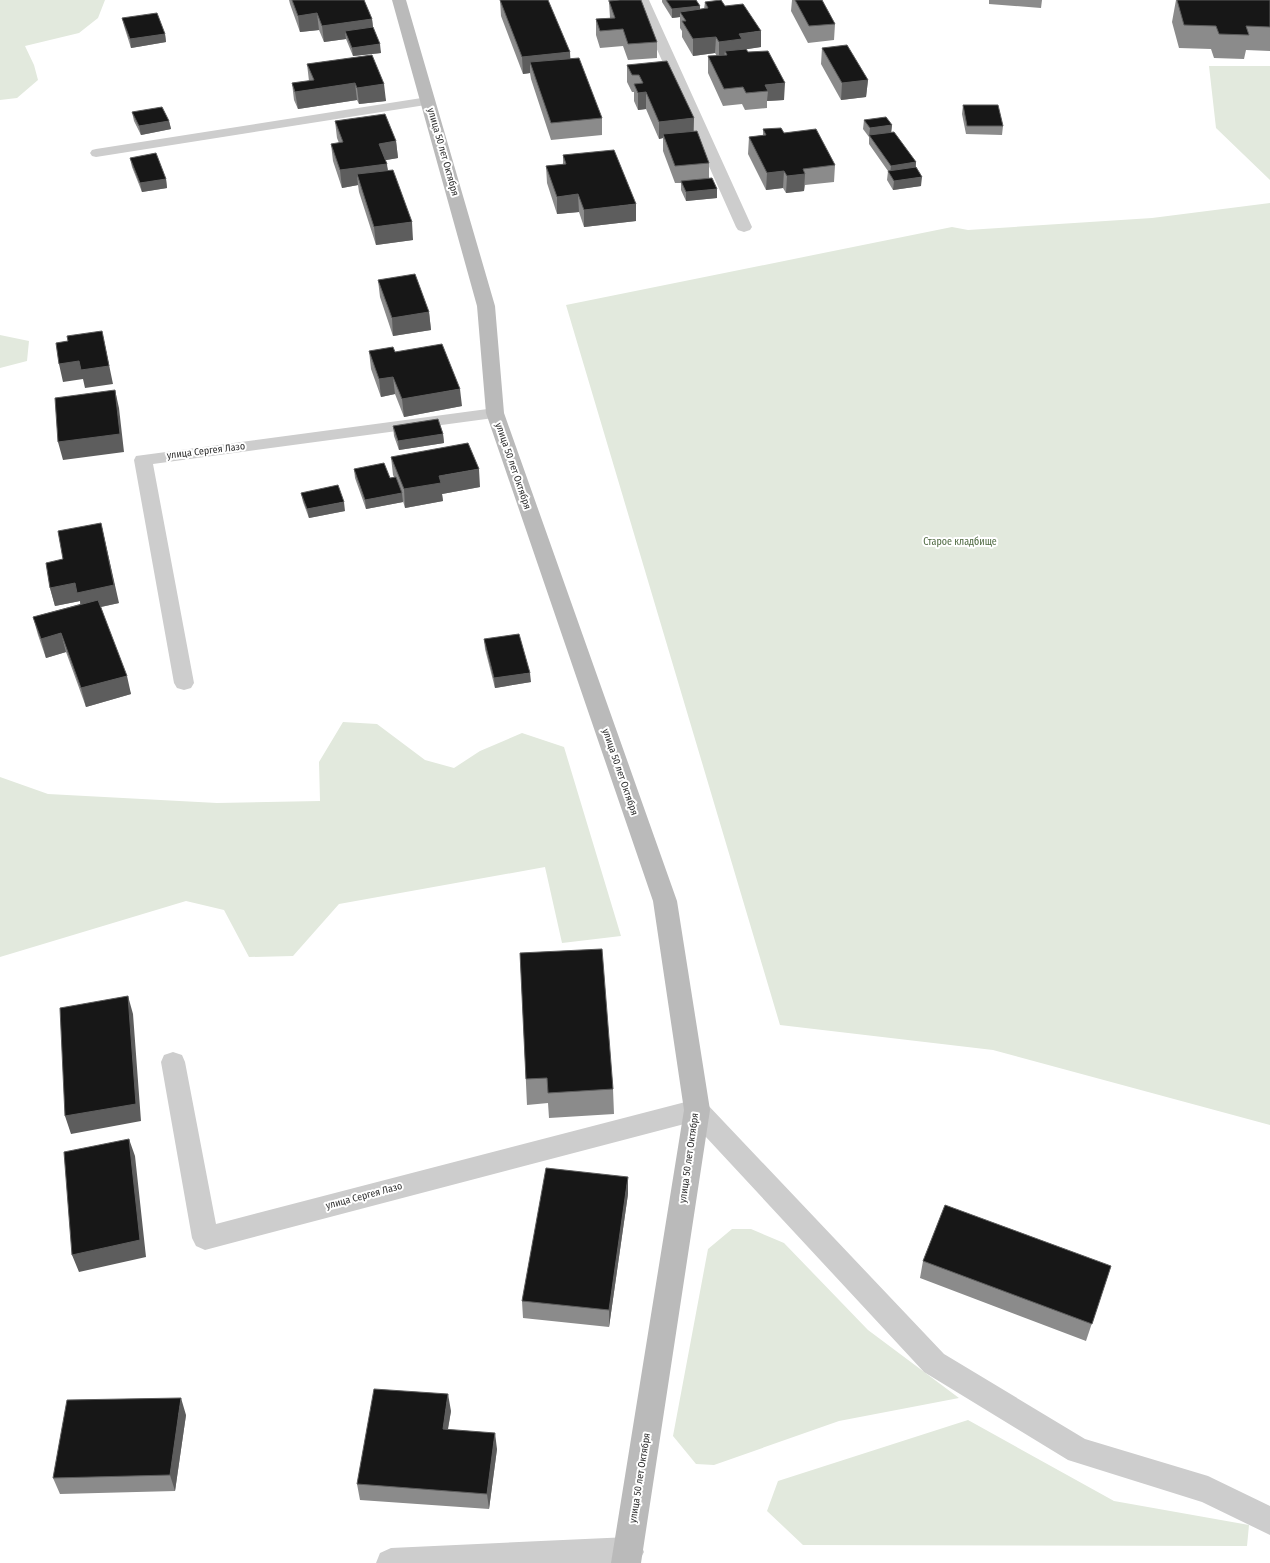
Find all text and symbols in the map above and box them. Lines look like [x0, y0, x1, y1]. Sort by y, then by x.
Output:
street label: улица 50 лет Октября [425, 107, 461, 197]
street label: улица 50 лет Октября [493, 421, 533, 511]
street label: улица Сергея Лазо [166, 440, 246, 462]
park label: Старое кладбище [923, 536, 997, 548]
street label: улица 50 лет Октября [600, 727, 640, 817]
street label: улица 50 лет Октября [677, 1112, 701, 1204]
street label: улица Сергея Лазо [324, 1180, 404, 1212]
street label: улица 50 лет Октября [627, 1432, 653, 1524]

